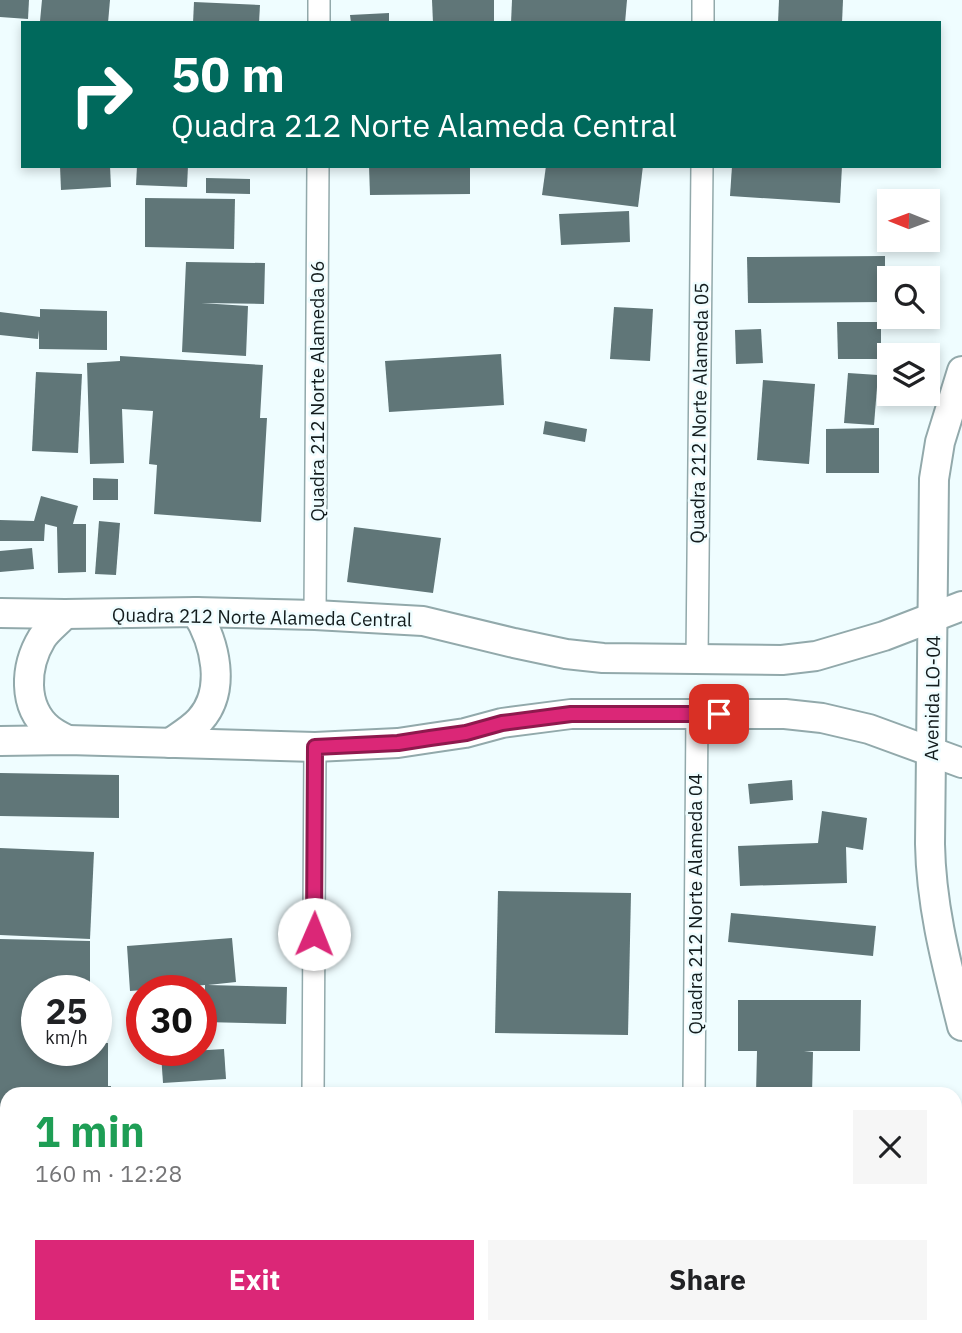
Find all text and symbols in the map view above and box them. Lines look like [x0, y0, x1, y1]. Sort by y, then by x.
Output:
text: 50 m [171, 42, 285, 105]
icon: right [56, 49, 147, 140]
text: Quadra 212 Norte Alameda Central [171, 104, 677, 146]
north arrow [877, 189, 940, 252]
map controls [877, 189, 940, 406]
street label: Quadra 212 Norte Alameda 06 [305, 260, 329, 522]
button: search [877, 266, 940, 329]
street label: Quadra 212 Norte Alameda 05 [685, 282, 713, 544]
button: layers [877, 343, 940, 406]
street label: Quadra 212 Norte Alameda Central [112, 602, 412, 632]
street label: Avenida LO-04 [919, 635, 945, 761]
pin [689, 684, 749, 744]
icon: arrive [700, 695, 738, 733]
street label: Quadra 212 Norte Alameda 04 [683, 773, 707, 1035]
position arrow [277, 897, 351, 971]
speed limit sign: 30 [126, 975, 217, 1066]
text: 25 [45, 988, 88, 1034]
text: km/h [45, 1026, 88, 1049]
text: 1 min [35, 1104, 145, 1159]
button: close [853, 1110, 927, 1184]
text: 160 m · 12:28 [35, 1158, 182, 1188]
button: Exit [35, 1240, 474, 1320]
button: Share [488, 1240, 927, 1320]

